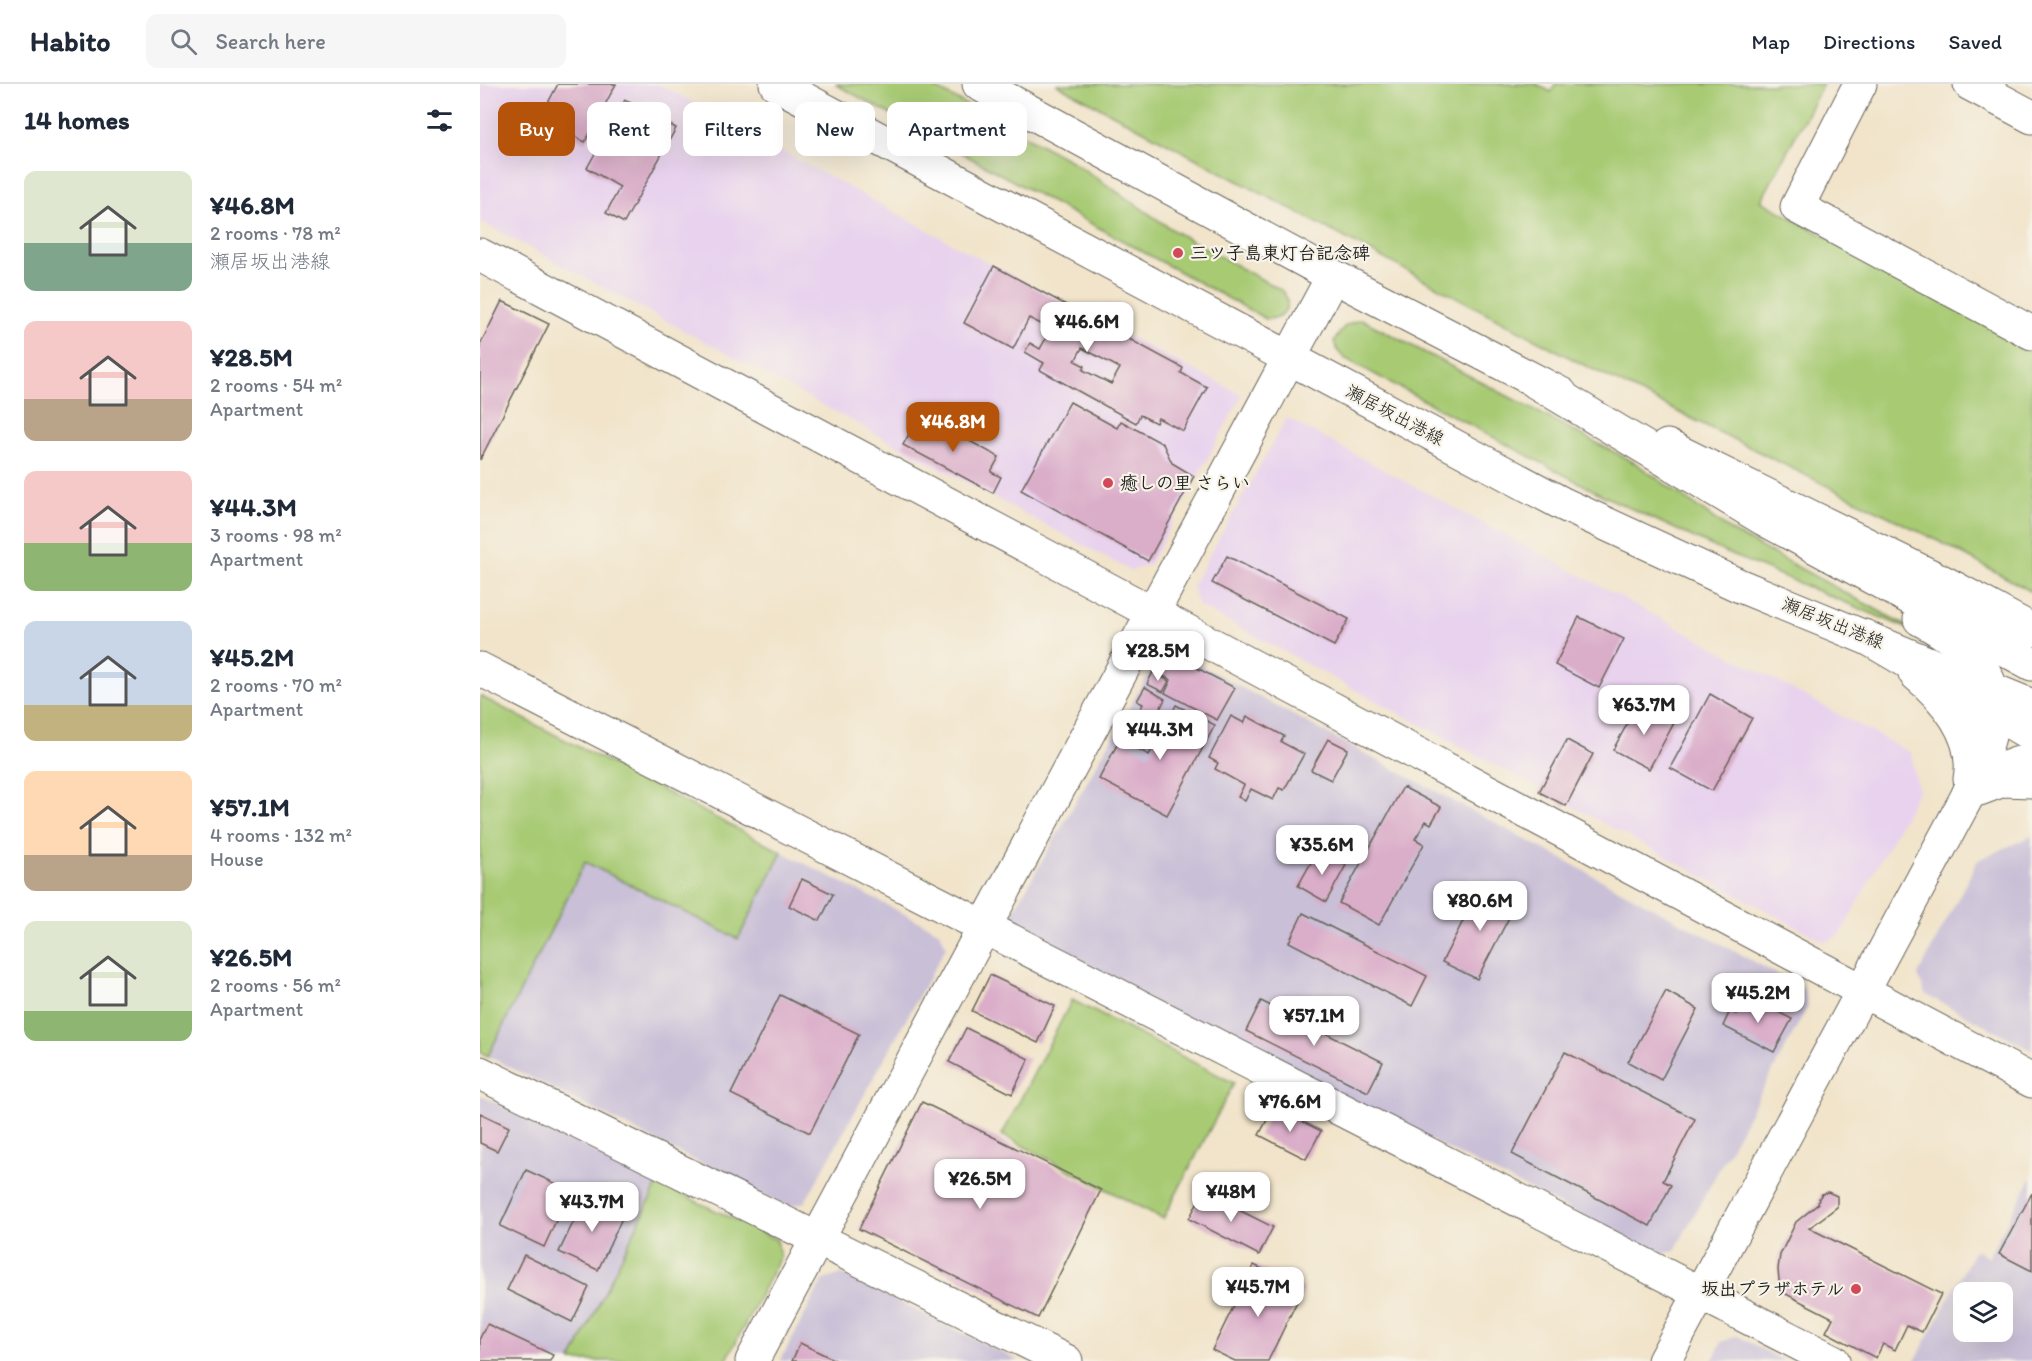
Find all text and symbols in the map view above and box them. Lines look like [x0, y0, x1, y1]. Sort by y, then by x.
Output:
search box [146, 14, 566, 68]
text: Habito [30, 24, 110, 58]
icon: search [167, 25, 200, 58]
text: Search here [215, 28, 326, 55]
text: Map [1752, 29, 1790, 54]
text: Directions [1823, 29, 1915, 54]
text: Saved [1948, 29, 2002, 54]
chip: Buy [498, 102, 575, 156]
chip: Rent [587, 102, 671, 156]
chip: Filters [683, 102, 783, 156]
chip: New [795, 102, 875, 156]
chip: Apartment [887, 102, 1027, 156]
text: 14 homes [24, 104, 130, 136]
icon: filters [423, 104, 456, 137]
text: ¥46.8M [210, 189, 295, 221]
icon: home [72, 195, 144, 267]
text: 2 rooms · 78 m² [210, 221, 341, 245]
place label: 三ツ子島東灯台記念碑 [1190, 242, 1370, 264]
marker: 三ツ子島東灯台記念碑 [1171, 246, 1185, 260]
text: 瀬居坂出港線 [210, 249, 330, 273]
pin: ¥46.6M [1038, 302, 1136, 353]
text: ¥46.6M [1054, 309, 1120, 333]
text: ¥28.5M [210, 341, 293, 373]
icon: home [72, 345, 144, 417]
text: 2 rooms · 54 m² [210, 373, 342, 397]
street label: 瀬居坂出港線 [1342, 380, 1448, 450]
text: Apartment [210, 397, 303, 421]
pin: ¥46.8M [904, 402, 1002, 453]
text: ¥46.8M [920, 409, 986, 433]
place label: 癒しの里 さらい [1120, 472, 1250, 494]
marker: 癒しの里 さらい [1101, 476, 1115, 490]
text: ¥44.3M [210, 491, 297, 523]
icon: home [72, 495, 144, 567]
text: 3 rooms · 98 m² [210, 523, 342, 547]
text: Apartment [210, 547, 303, 571]
street label: 瀬居坂出港線 [1779, 593, 1887, 653]
pin: ¥28.5M [1109, 631, 1207, 682]
text: ¥28.5M [1126, 638, 1190, 662]
text: ¥45.2M [210, 641, 294, 673]
icon: home [72, 645, 144, 717]
text: 2 rooms · 70 m² [210, 673, 342, 697]
pin: ¥63.7M [1595, 685, 1693, 736]
text: ¥63.7M [1612, 692, 1676, 716]
text: Apartment [210, 697, 303, 721]
pin: ¥44.3M [1111, 710, 1209, 761]
text: ¥44.3M [1127, 717, 1193, 741]
text: ¥57.1M [210, 791, 290, 823]
icon: home [72, 795, 144, 867]
text: 4 rooms · 132 m² [210, 823, 352, 847]
pin: ¥35.6M [1273, 825, 1371, 876]
text: ¥35.6M [1290, 832, 1354, 856]
text: House [210, 847, 264, 871]
pin: ¥80.6M [1431, 881, 1529, 932]
text: ¥80.6M [1447, 888, 1513, 912]
text: ¥26.5M [210, 941, 292, 973]
icon: home [72, 945, 144, 1017]
text: 2 rooms · 56 m² [210, 973, 341, 997]
pin: ¥45.2M [1709, 973, 1807, 1024]
text: ¥45.2M [1726, 980, 1790, 1004]
pin: ¥57.1M [1265, 996, 1363, 1047]
text: Apartment [210, 997, 303, 1021]
text: ¥57.1M [1283, 1003, 1345, 1027]
pin: ¥76.6M [1241, 1082, 1339, 1133]
text: ¥76.6M [1259, 1089, 1321, 1113]
pin: ¥26.5M [931, 1159, 1029, 1210]
text: ¥26.5M [948, 1166, 1012, 1190]
pin: ¥48M [1195, 1172, 1267, 1223]
text: ¥48M [1206, 1179, 1256, 1203]
pin: ¥43.7M [543, 1182, 641, 1233]
text: ¥43.7M [560, 1189, 624, 1213]
pin: ¥45.7M [1209, 1267, 1307, 1318]
text: ¥45.7M [1226, 1274, 1290, 1298]
place label: 坂出プラザホテル [1701, 1278, 1844, 1300]
marker: 坂出プラザホテル [1849, 1282, 1863, 1296]
map controls [1953, 1282, 2013, 1342]
button: layers [1953, 1282, 2013, 1342]

